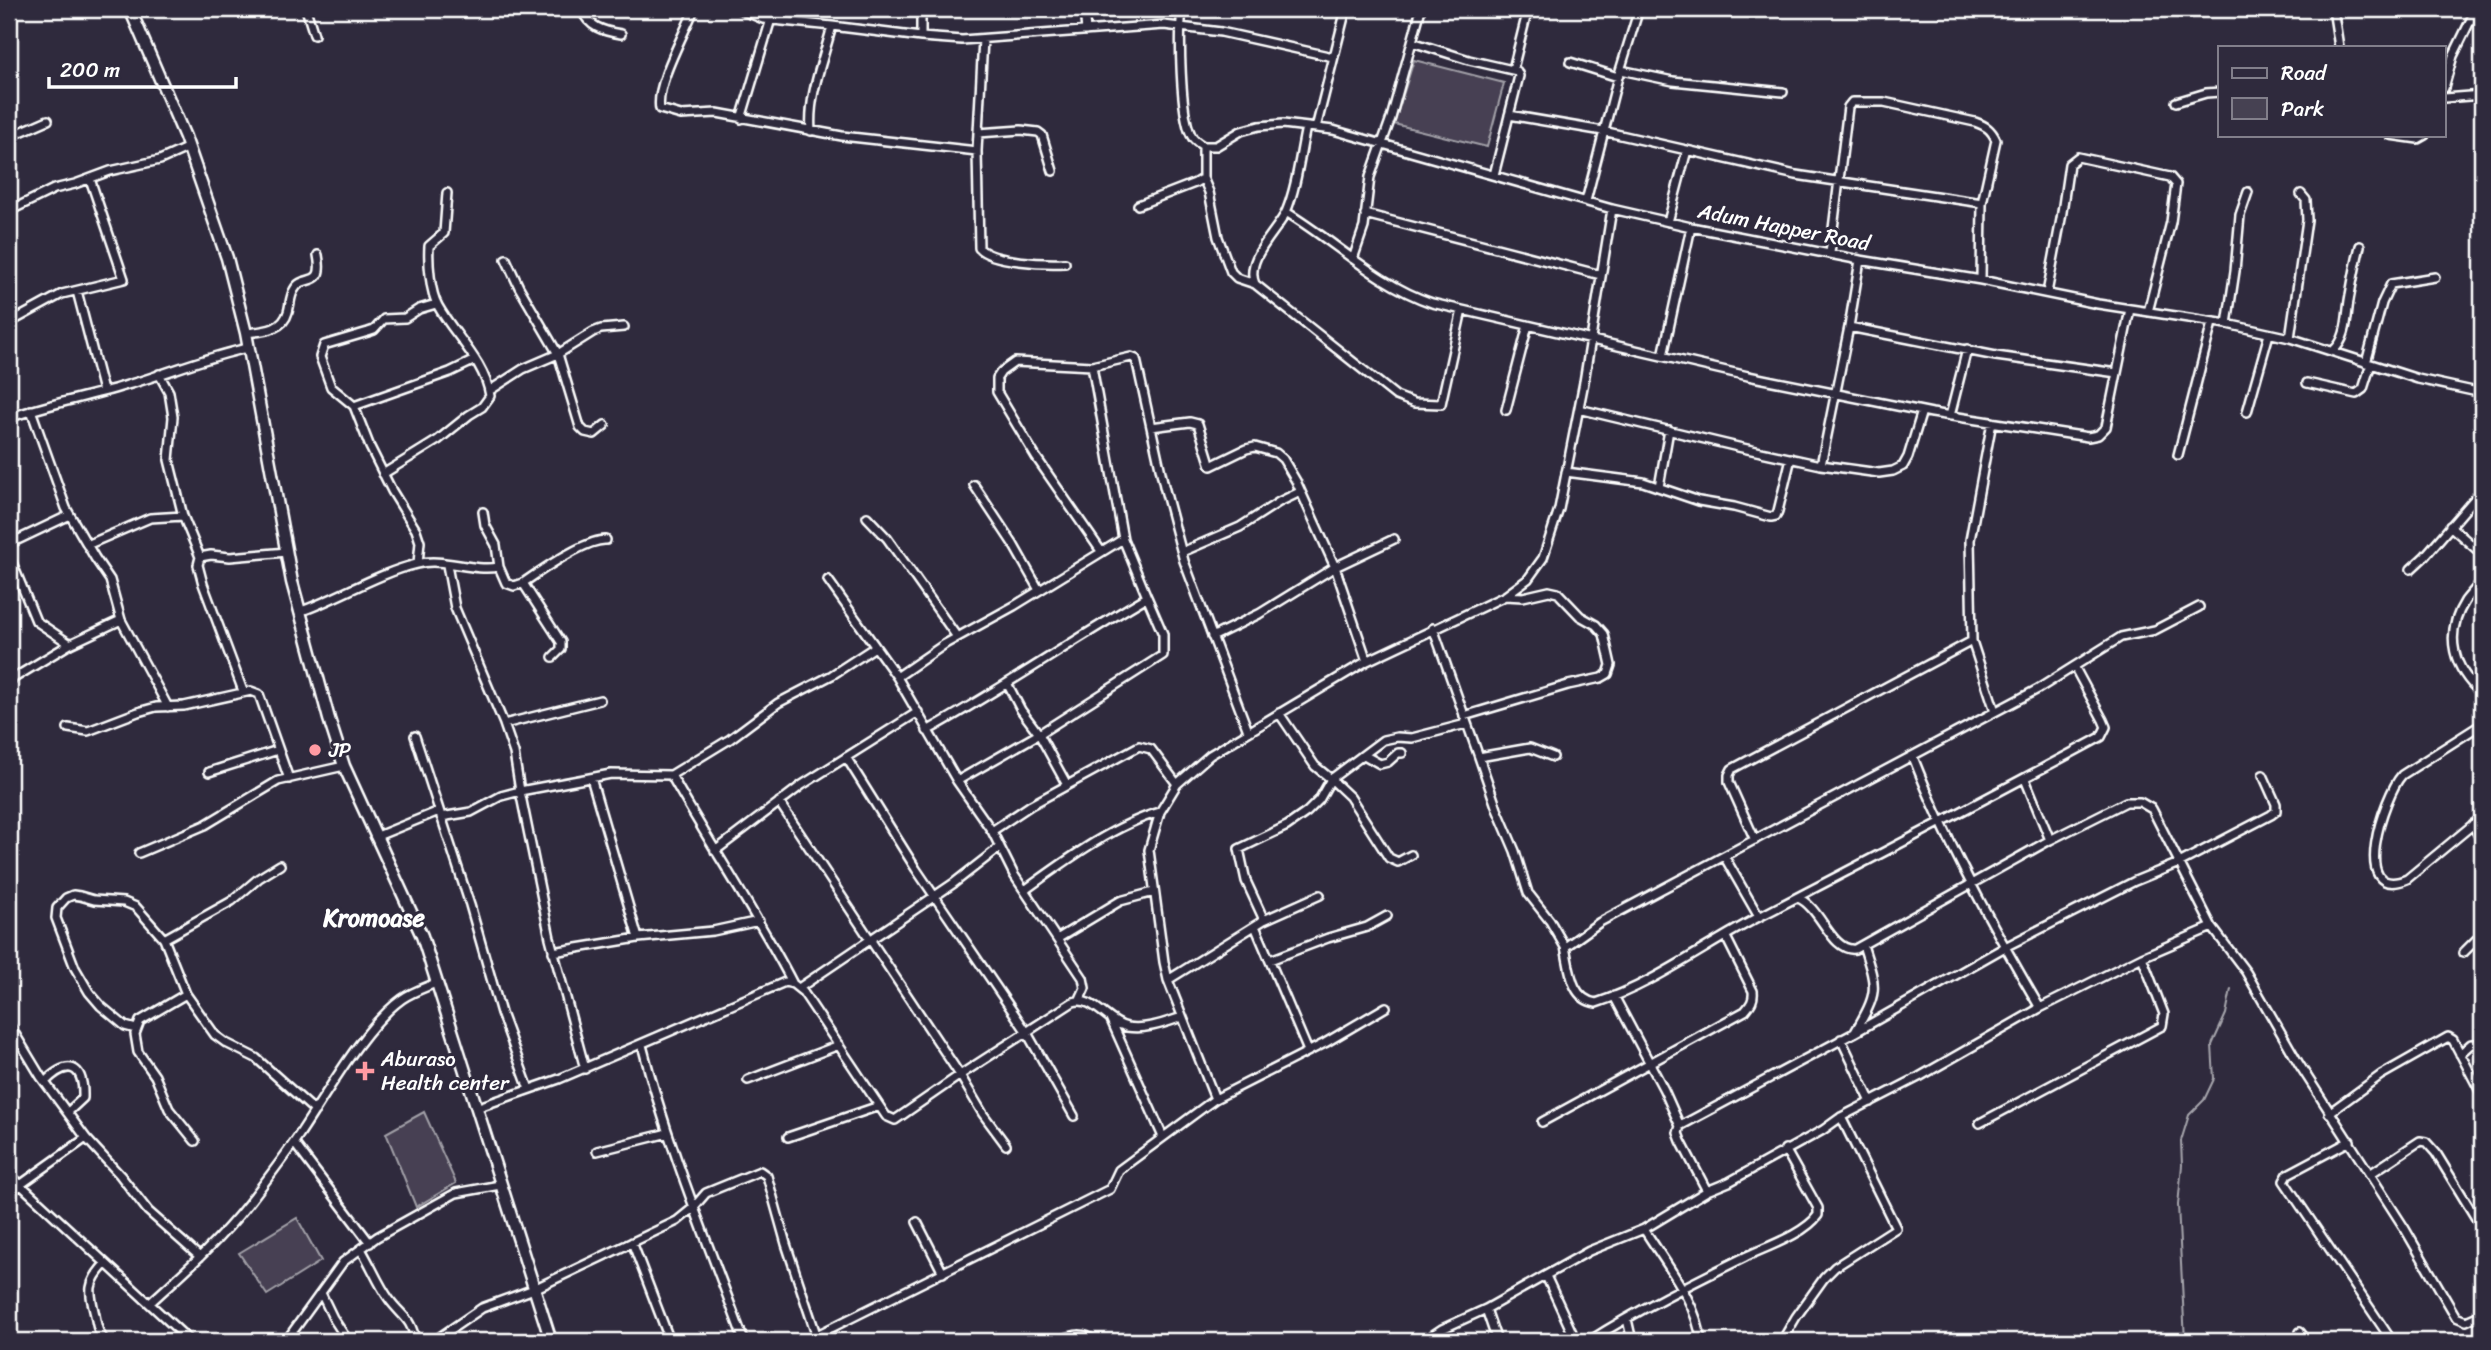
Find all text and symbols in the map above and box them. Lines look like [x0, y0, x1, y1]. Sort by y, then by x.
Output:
scale bar [49, 46, 236, 90]
legend [2218, 46, 2446, 136]
text: 200 m [60, 51, 120, 89]
text: Road [2281, 54, 2328, 92]
text: Park [2281, 90, 2324, 128]
street label: Adum Happer Road [1694, 192, 1875, 263]
place label: JP [328, 731, 352, 769]
marker: JP [307, 742, 323, 758]
district label: Kromoase [322, 897, 425, 939]
place label: Aburaso Health center [380, 1040, 510, 1102]
marker: Aburaso Health center [355, 1061, 375, 1081]

